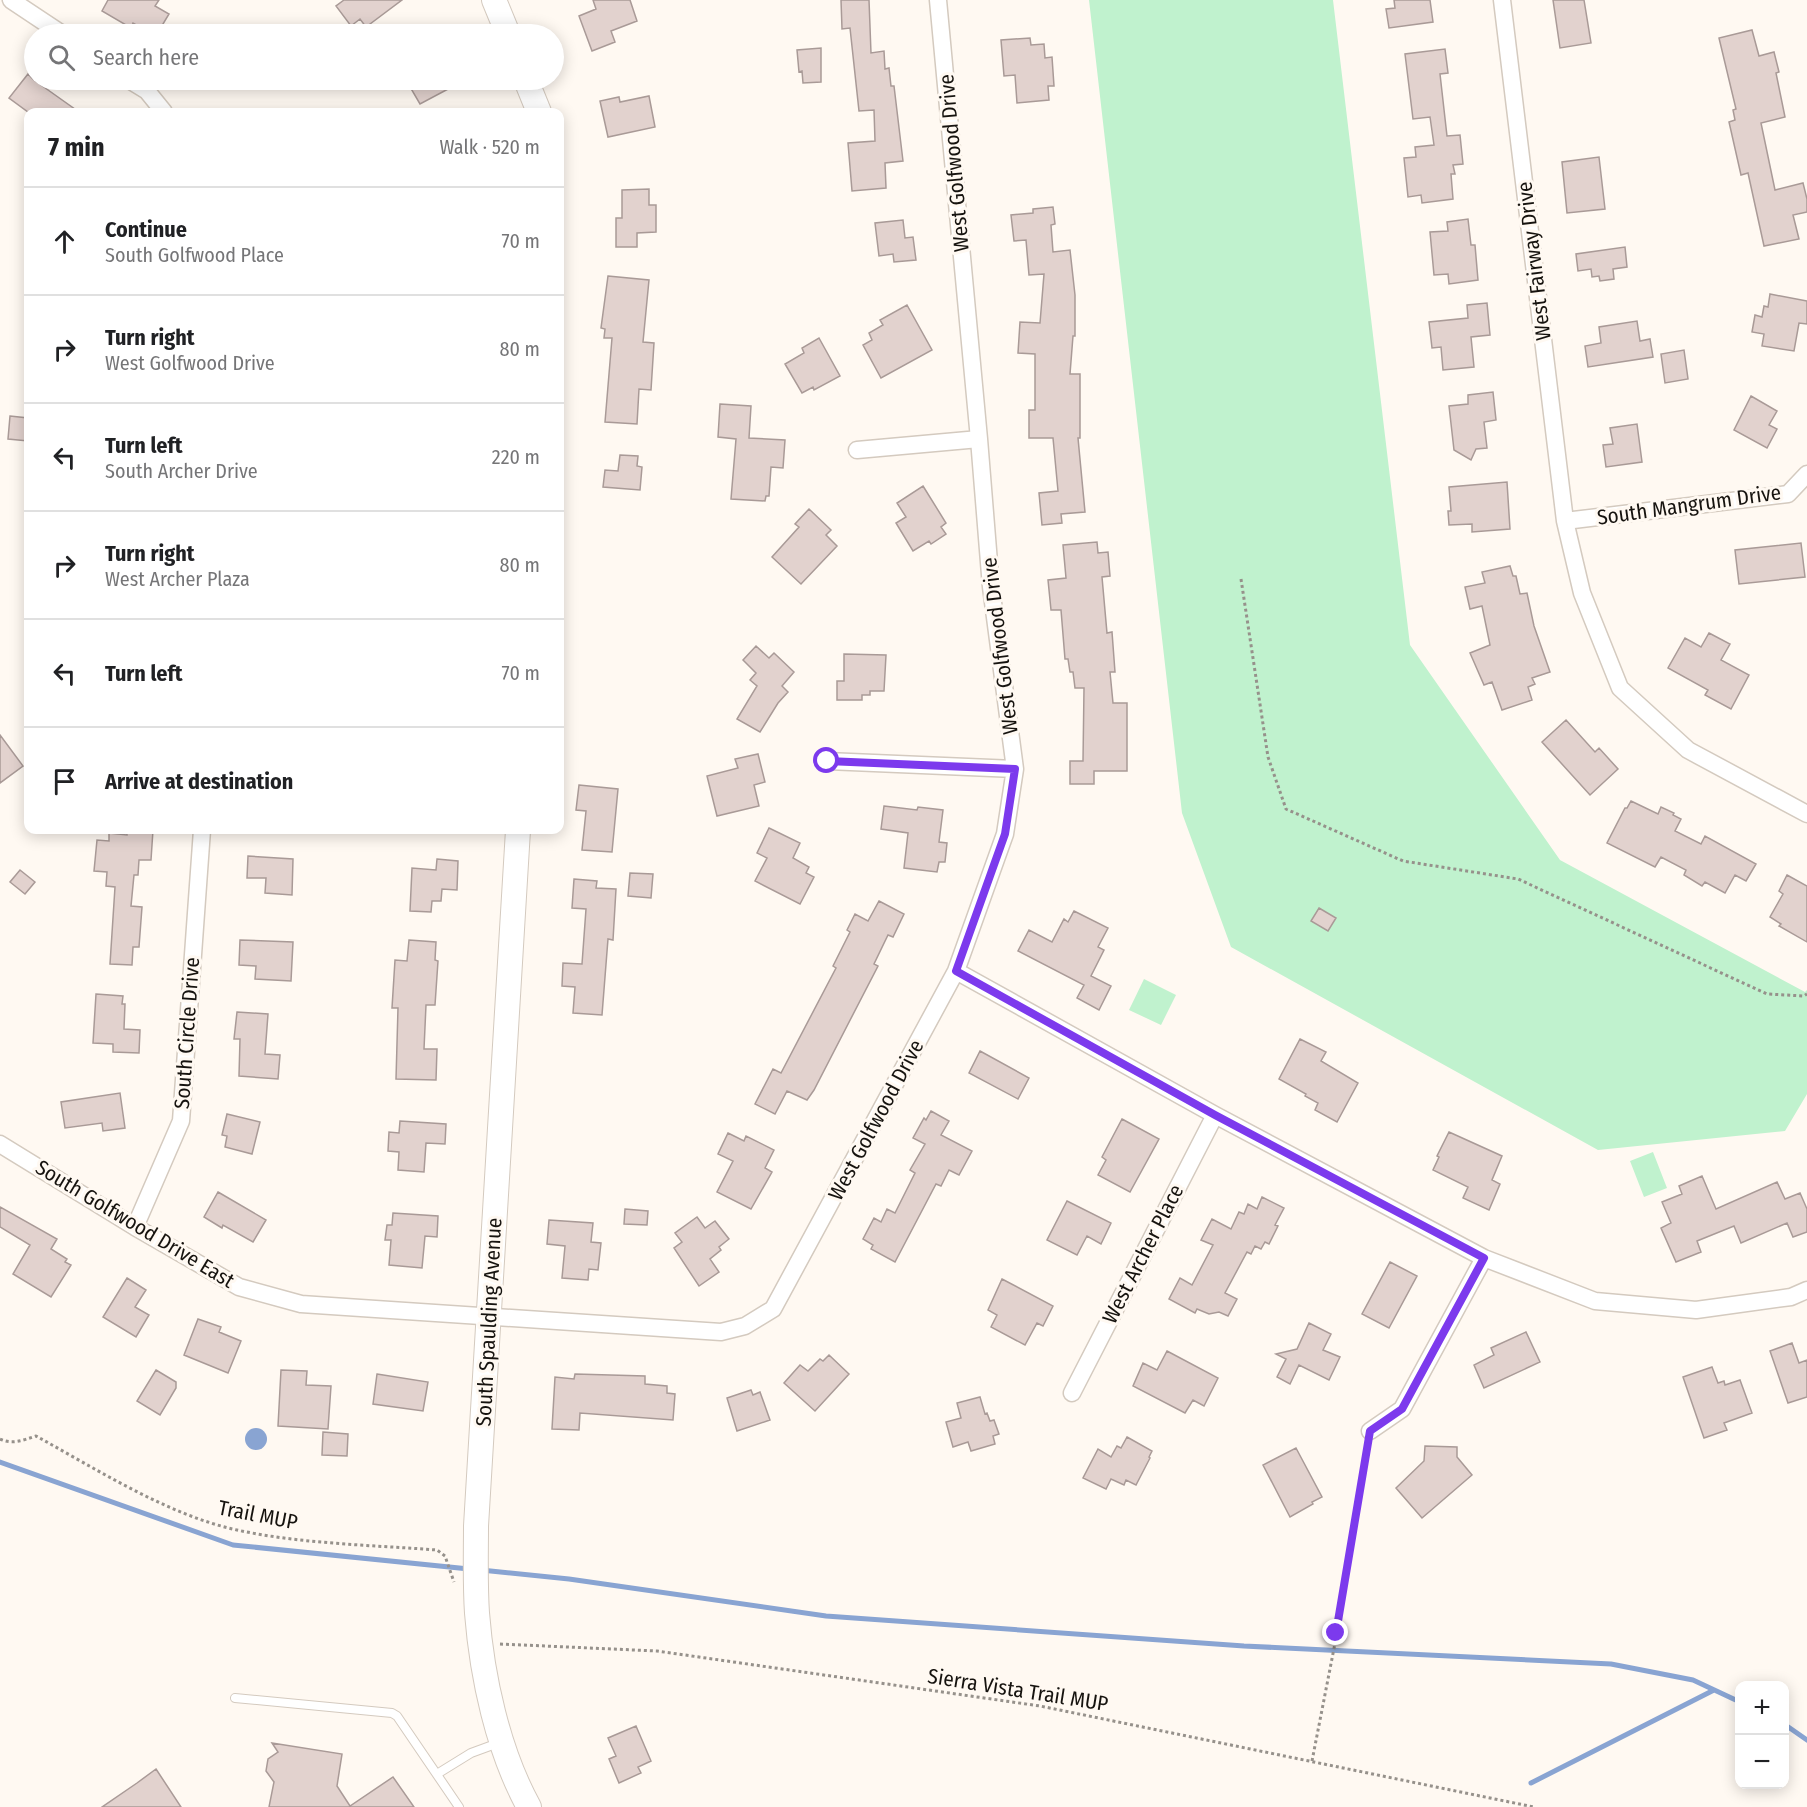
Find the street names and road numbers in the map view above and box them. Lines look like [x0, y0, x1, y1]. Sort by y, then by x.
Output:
street label: West Golfwood Drive [933, 73, 975, 253]
street label: West Fairway Drive [1511, 180, 1557, 342]
street label: South Mangrum Drive [1595, 479, 1783, 531]
street label: West Golfwood Drive [976, 556, 1024, 736]
street label: South Circle Drive [169, 956, 205, 1110]
street label: West Golfwood Drive [823, 1035, 929, 1205]
street label: South Golfwood Drive East [31, 1154, 239, 1294]
street label: West Archer Place [1097, 1180, 1189, 1328]
street label: South Spaulding Avenue [471, 1217, 507, 1427]
street label: Trail MUP [216, 1495, 300, 1535]
street label: Sierra Vista Trail MUP [926, 1663, 1110, 1717]

